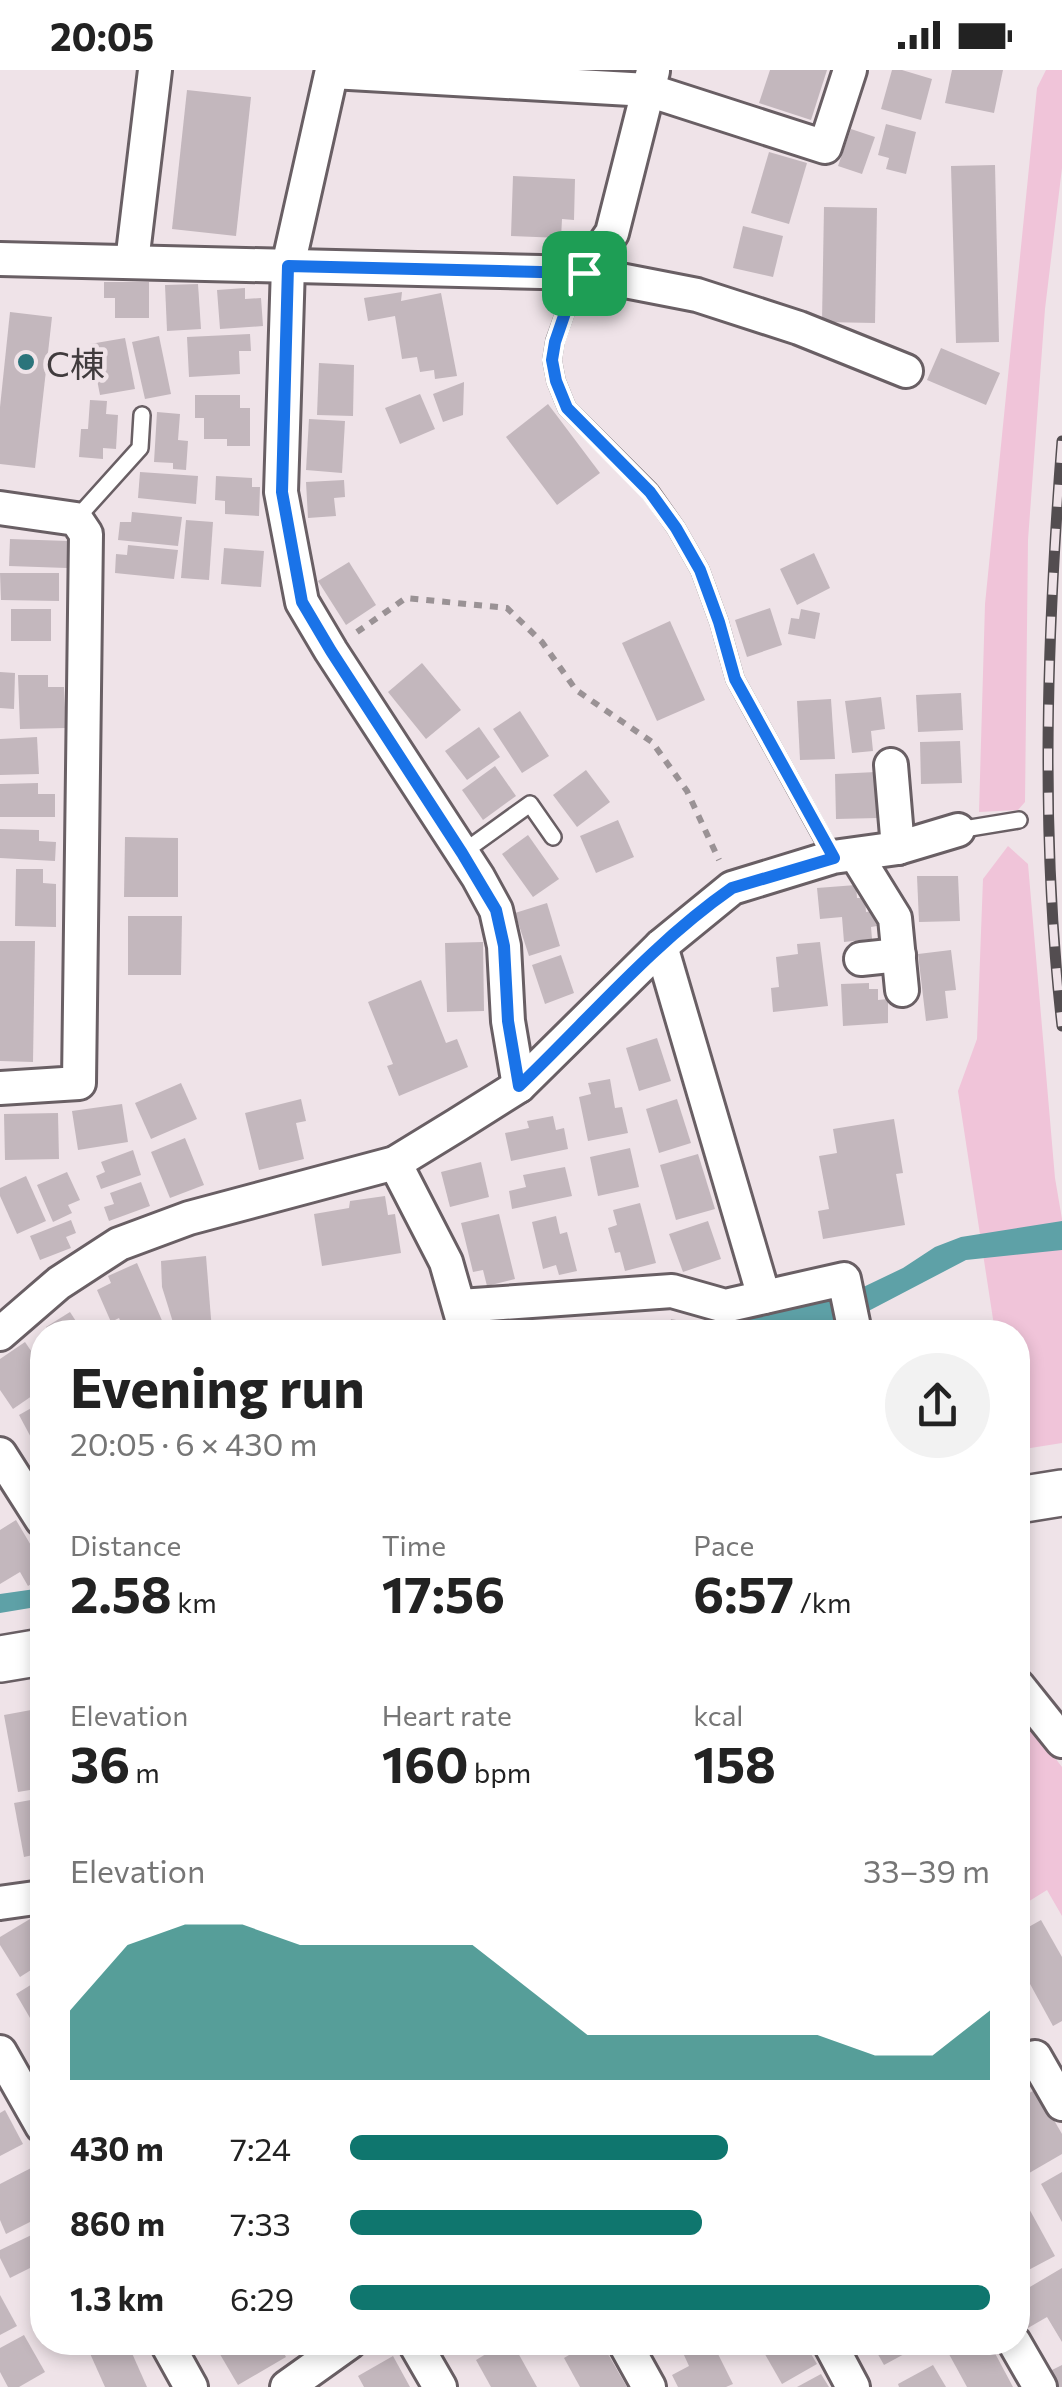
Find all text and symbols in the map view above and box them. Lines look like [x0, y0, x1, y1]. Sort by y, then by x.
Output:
text: 20:05 [50, 12, 154, 59]
pin [542, 231, 627, 316]
icon: arrive [557, 246, 612, 301]
place label: C棟 [46, 341, 105, 384]
marker: C棟 [15, 351, 37, 373]
text: Evening run [70, 1352, 365, 1419]
button: share [885, 1353, 990, 1458]
text: 20:05 · 6 × 430 m [70, 1423, 317, 1463]
text: Distance [70, 1528, 181, 1562]
text: Time [382, 1528, 446, 1562]
text: Pace [693, 1528, 754, 1562]
text: 2.58 [70, 1562, 172, 1623]
text: 17:56 [382, 1562, 505, 1623]
text: 6:57 [693, 1562, 794, 1623]
text: km [172, 1585, 217, 1619]
text: /km [794, 1585, 851, 1619]
text: Elevation [70, 1698, 188, 1732]
text: Heart rate [382, 1698, 512, 1732]
text: kcal [693, 1698, 743, 1732]
text: 36 [70, 1732, 130, 1793]
text: 160 [382, 1732, 468, 1793]
text: 158 [693, 1732, 776, 1793]
text: m [130, 1755, 160, 1789]
text: bpm [468, 1755, 531, 1789]
text: Elevation [70, 1850, 205, 1890]
text: 33–39 m [863, 1850, 990, 1890]
text: 430 m [70, 2128, 164, 2168]
text: 7:24 [230, 2128, 291, 2168]
text: 860 m [70, 2203, 165, 2243]
text: 7:33 [230, 2203, 291, 2243]
text: 1.3 km [70, 2278, 164, 2318]
text: 6:29 [230, 2278, 294, 2318]

